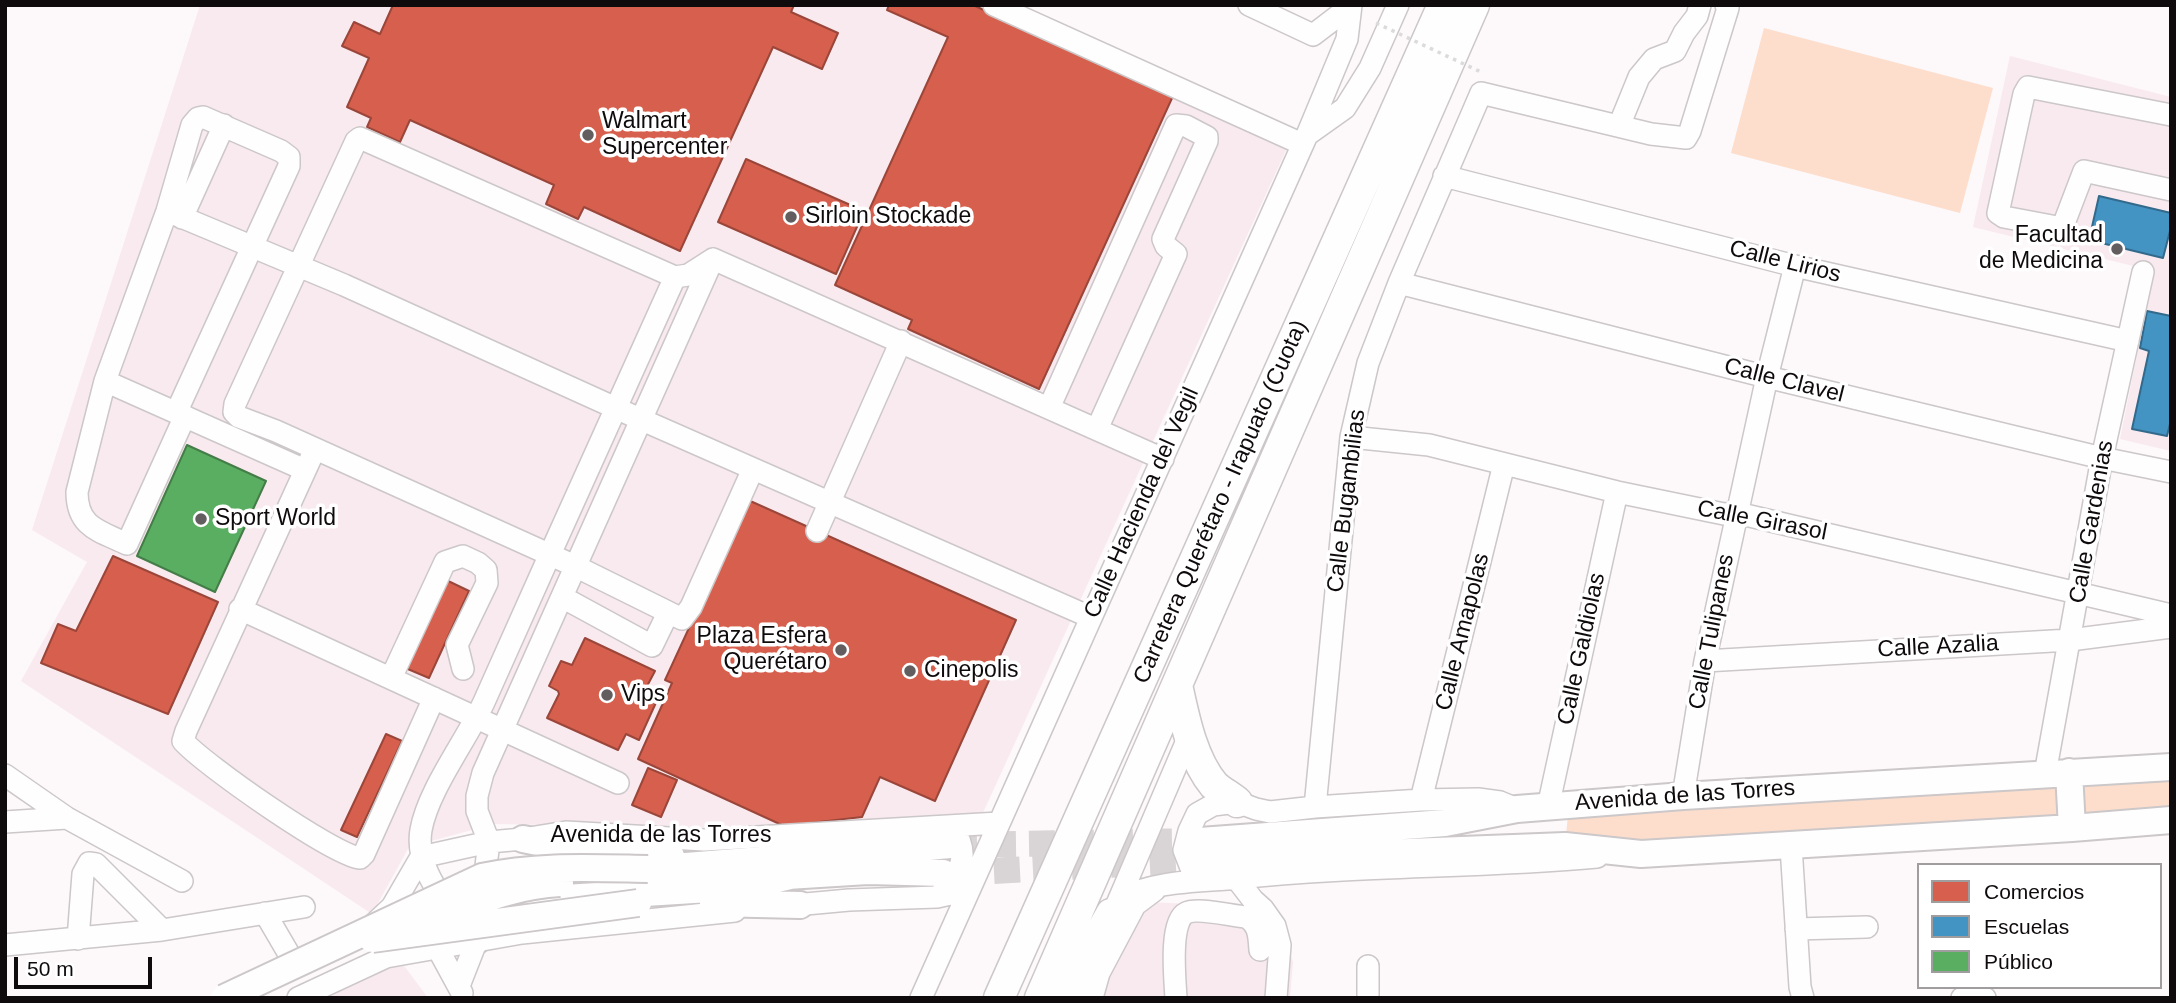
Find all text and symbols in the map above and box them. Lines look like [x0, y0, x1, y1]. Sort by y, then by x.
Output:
place label: Walmart Supercenter [602, 108, 727, 162]
marker: Walmart Supercenter [580, 127, 596, 143]
place label: Sirloin Stockade [805, 203, 971, 231]
marker: Sirloin Stockade [783, 209, 799, 225]
place label: Facultad de Medicina [1979, 222, 2103, 276]
street label: Calle Lirios [1726, 235, 1844, 289]
marker: Facultad de Medicina [2109, 241, 2125, 257]
street label: Carretera Querétaro - Irapuato (Cuota) [1128, 316, 1314, 688]
street label: Calle Clavel [1721, 353, 1847, 409]
street label: Calle Hacienda del Vegil [1079, 384, 1205, 622]
street label: Calle Bugambilias [1322, 408, 1372, 594]
street label: Calle Gardenias [2064, 438, 2120, 606]
street label: Calle Girasol [1695, 495, 1829, 547]
place label: Sport World [215, 505, 336, 533]
marker: Sport World [193, 511, 209, 527]
street label: Calle Amapolas [1430, 551, 1496, 713]
street label: Calle Tulipanes [1683, 552, 1741, 712]
street label: Calle Galdiolas [1552, 570, 1612, 728]
place label: Plaza Esfera Querétaro [697, 623, 827, 677]
street label: Calle Azalia [1877, 630, 1999, 664]
marker: Plaza Esfera Querétaro [833, 642, 849, 658]
place label: Cinepolis [924, 657, 1019, 685]
marker: Cinepolis [902, 663, 918, 679]
place label: Vips [621, 681, 665, 709]
marker: Vips [599, 687, 615, 703]
street label: Avenida de las Torres [1574, 775, 1796, 817]
street label: Avenida de las Torres [551, 822, 771, 850]
legend [1917, 863, 2162, 989]
text: Comercios [1984, 880, 2084, 903]
text: Escuelas [1984, 915, 2069, 938]
scale bar [18, 944, 156, 988]
text: Público [1984, 950, 2053, 973]
text: 50 m [27, 957, 74, 980]

